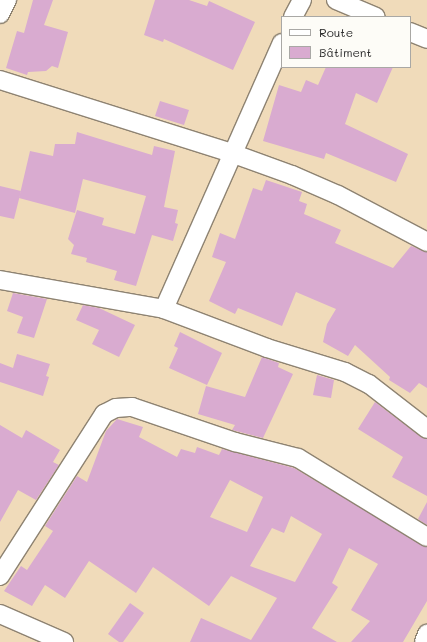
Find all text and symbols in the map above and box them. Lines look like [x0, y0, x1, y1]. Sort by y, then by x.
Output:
legend [281, 16, 411, 68]
text: Route [319, 24, 353, 40]
text: Bâtiment [319, 44, 372, 60]

